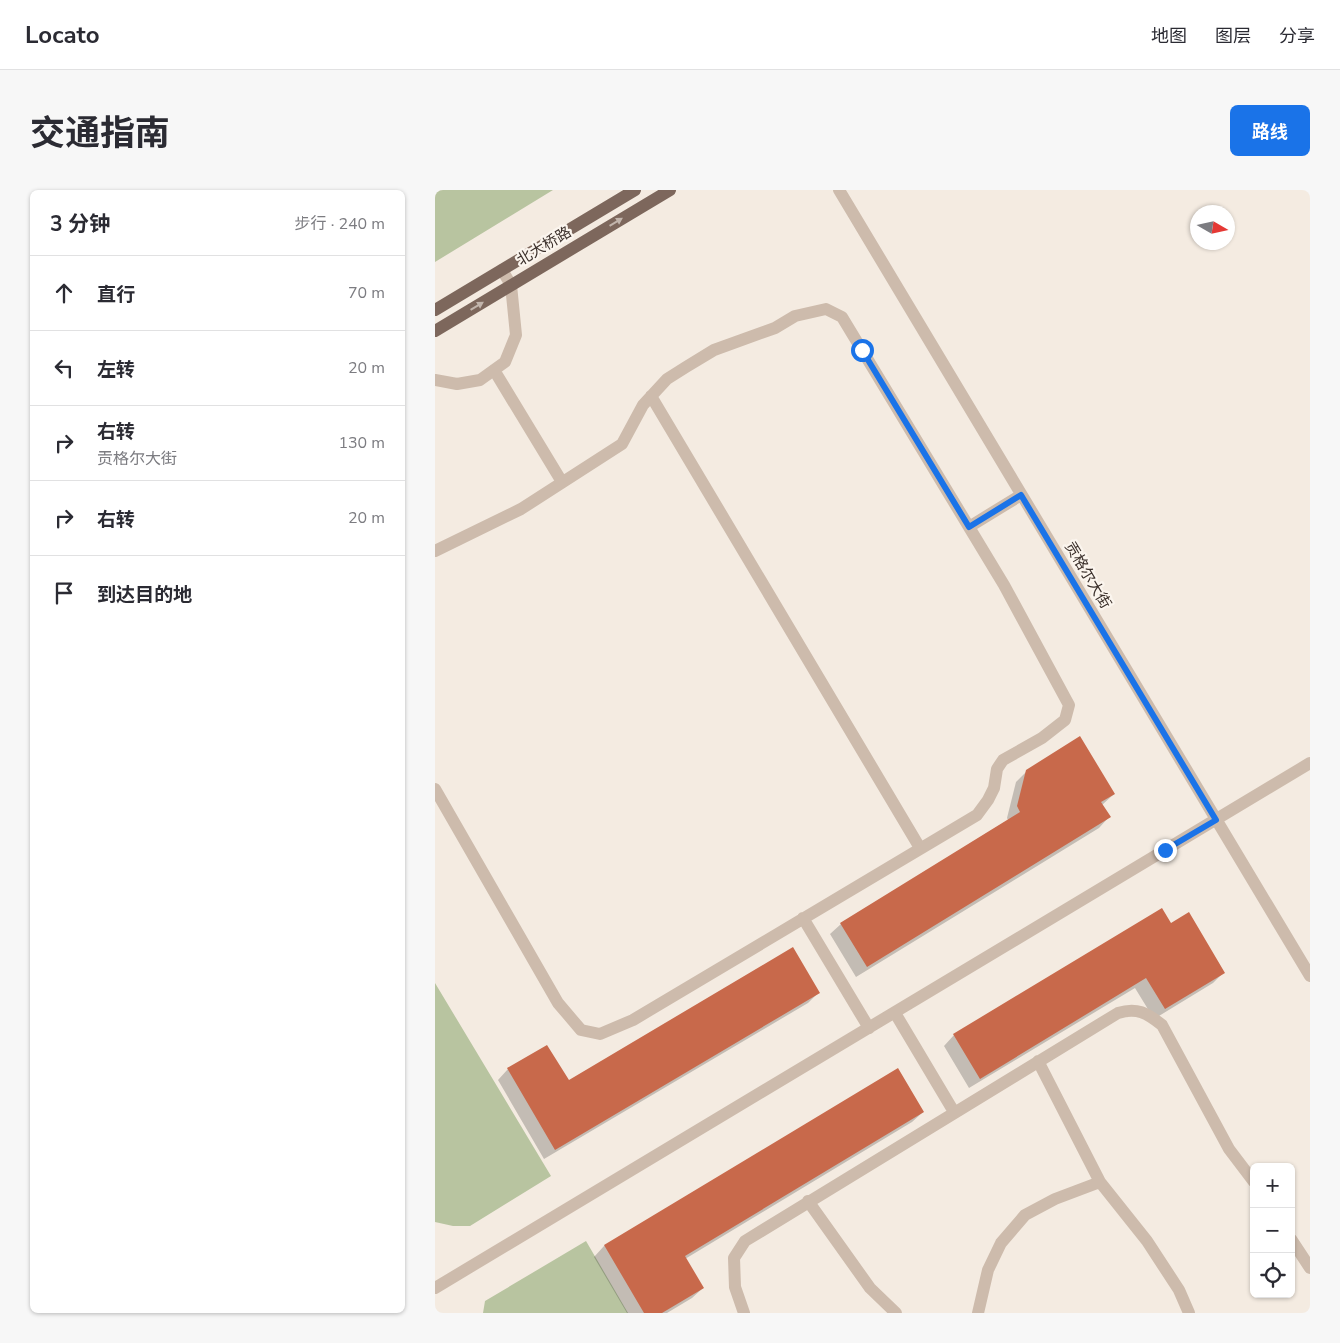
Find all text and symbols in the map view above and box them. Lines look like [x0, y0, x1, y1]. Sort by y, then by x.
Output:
text: Locato [25, 19, 100, 51]
text: 地图 [1151, 24, 1187, 48]
text: 图层 [1215, 24, 1251, 48]
text: 分享 [1279, 24, 1315, 48]
button: 路线 [1230, 105, 1310, 156]
text: 交通指南 [30, 110, 170, 157]
north arrow [1190, 205, 1235, 250]
text: 3 分钟 [50, 210, 110, 238]
text: 步行 · 240 m [295, 213, 385, 235]
one-way arrow [610, 218, 623, 227]
street label: 北大桥路 [513, 222, 575, 270]
icon: ahead [50, 279, 78, 307]
text: 直行 [97, 282, 135, 308]
text: 70 m [348, 282, 385, 304]
one-way arrow [470, 301, 483, 310]
route start [851, 339, 874, 362]
icon: left [50, 354, 78, 382]
text: 左转 [97, 357, 135, 383]
text: 20 m [348, 357, 385, 379]
text: 右转 [97, 419, 135, 445]
icon: right [50, 429, 78, 457]
text: 130 m [338, 432, 385, 454]
text: 贡格尔大街 [97, 448, 177, 470]
icon: right [50, 504, 78, 532]
text: 右转 [97, 507, 135, 533]
text: 20 m [348, 507, 385, 529]
street label: 贡格尔大街 [1060, 538, 1116, 612]
icon: arrive [50, 579, 78, 607]
text: 到达目的地 [97, 582, 192, 608]
route end [1154, 839, 1177, 862]
map controls [1250, 1163, 1295, 1298]
button: + [1250, 1163, 1295, 1208]
button: − [1250, 1208, 1295, 1253]
button: locate [1250, 1253, 1295, 1298]

